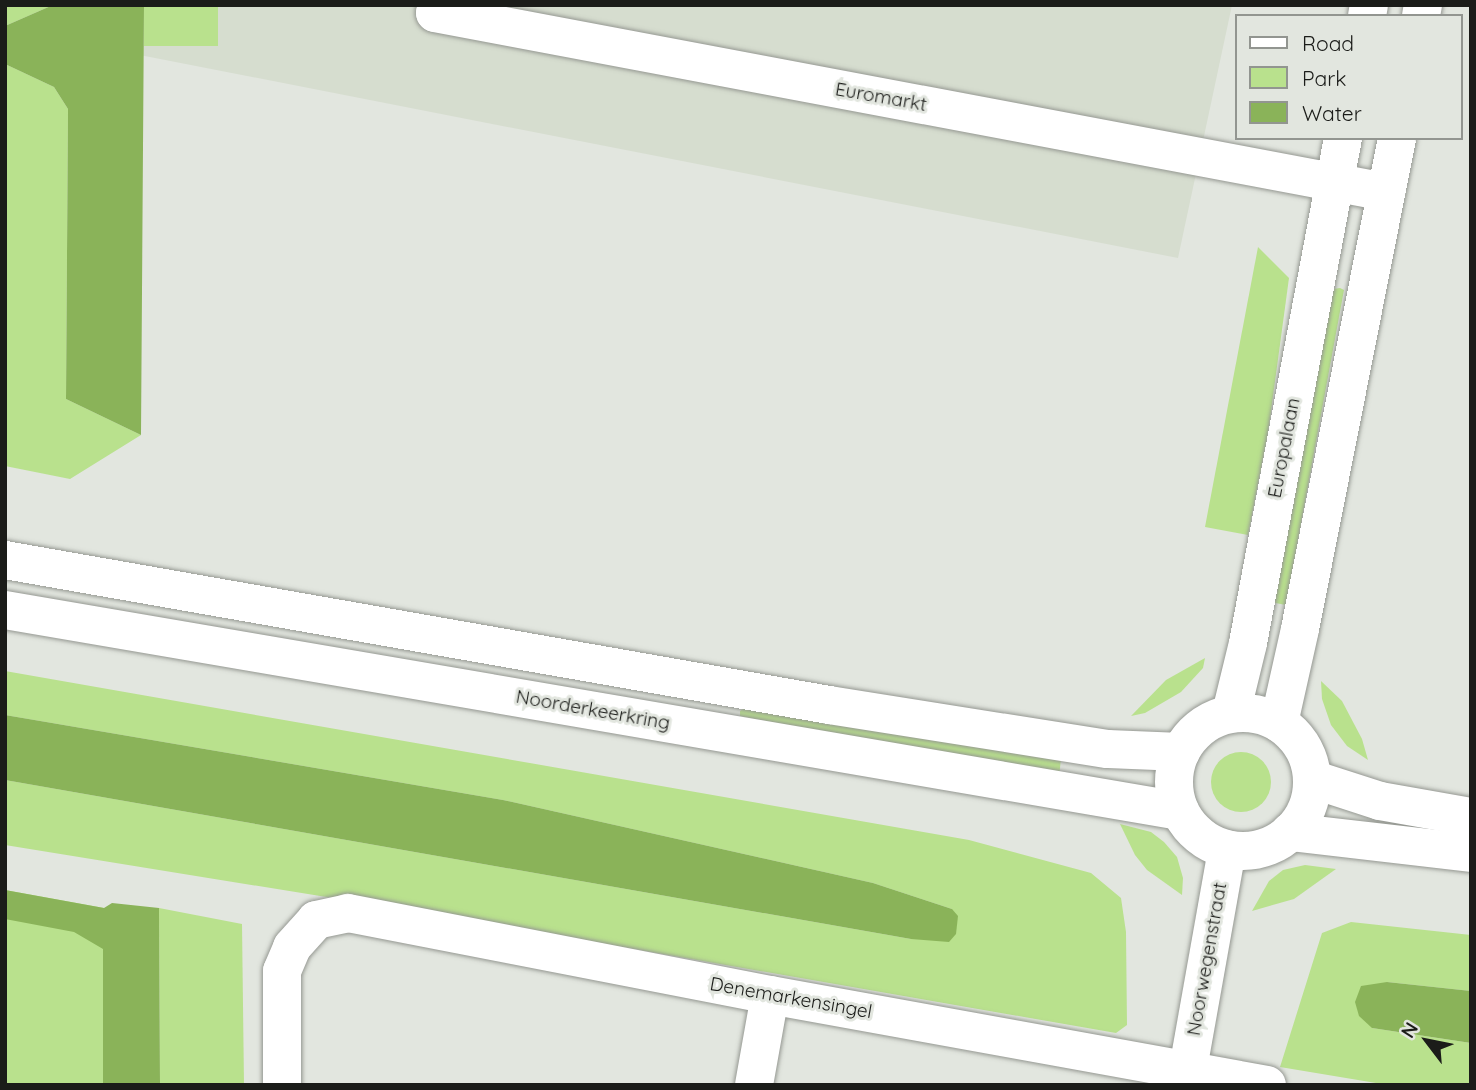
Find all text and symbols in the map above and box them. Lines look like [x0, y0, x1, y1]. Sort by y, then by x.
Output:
legend [1234, 14, 1462, 140]
text: Road [1302, 30, 1354, 56]
text: Park [1302, 65, 1346, 91]
street label: Euromarkt [833, 78, 929, 116]
text: Water [1302, 100, 1362, 126]
street label: Europalaan [1263, 396, 1305, 500]
street label: Noorderkeerkring [514, 685, 672, 735]
street label: Noorwegenstraat [1182, 881, 1232, 1037]
street label: Denemarkensingel [708, 972, 874, 1024]
north arrow [1392, 1006, 1462, 1076]
text: N [1395, 1018, 1423, 1042]

